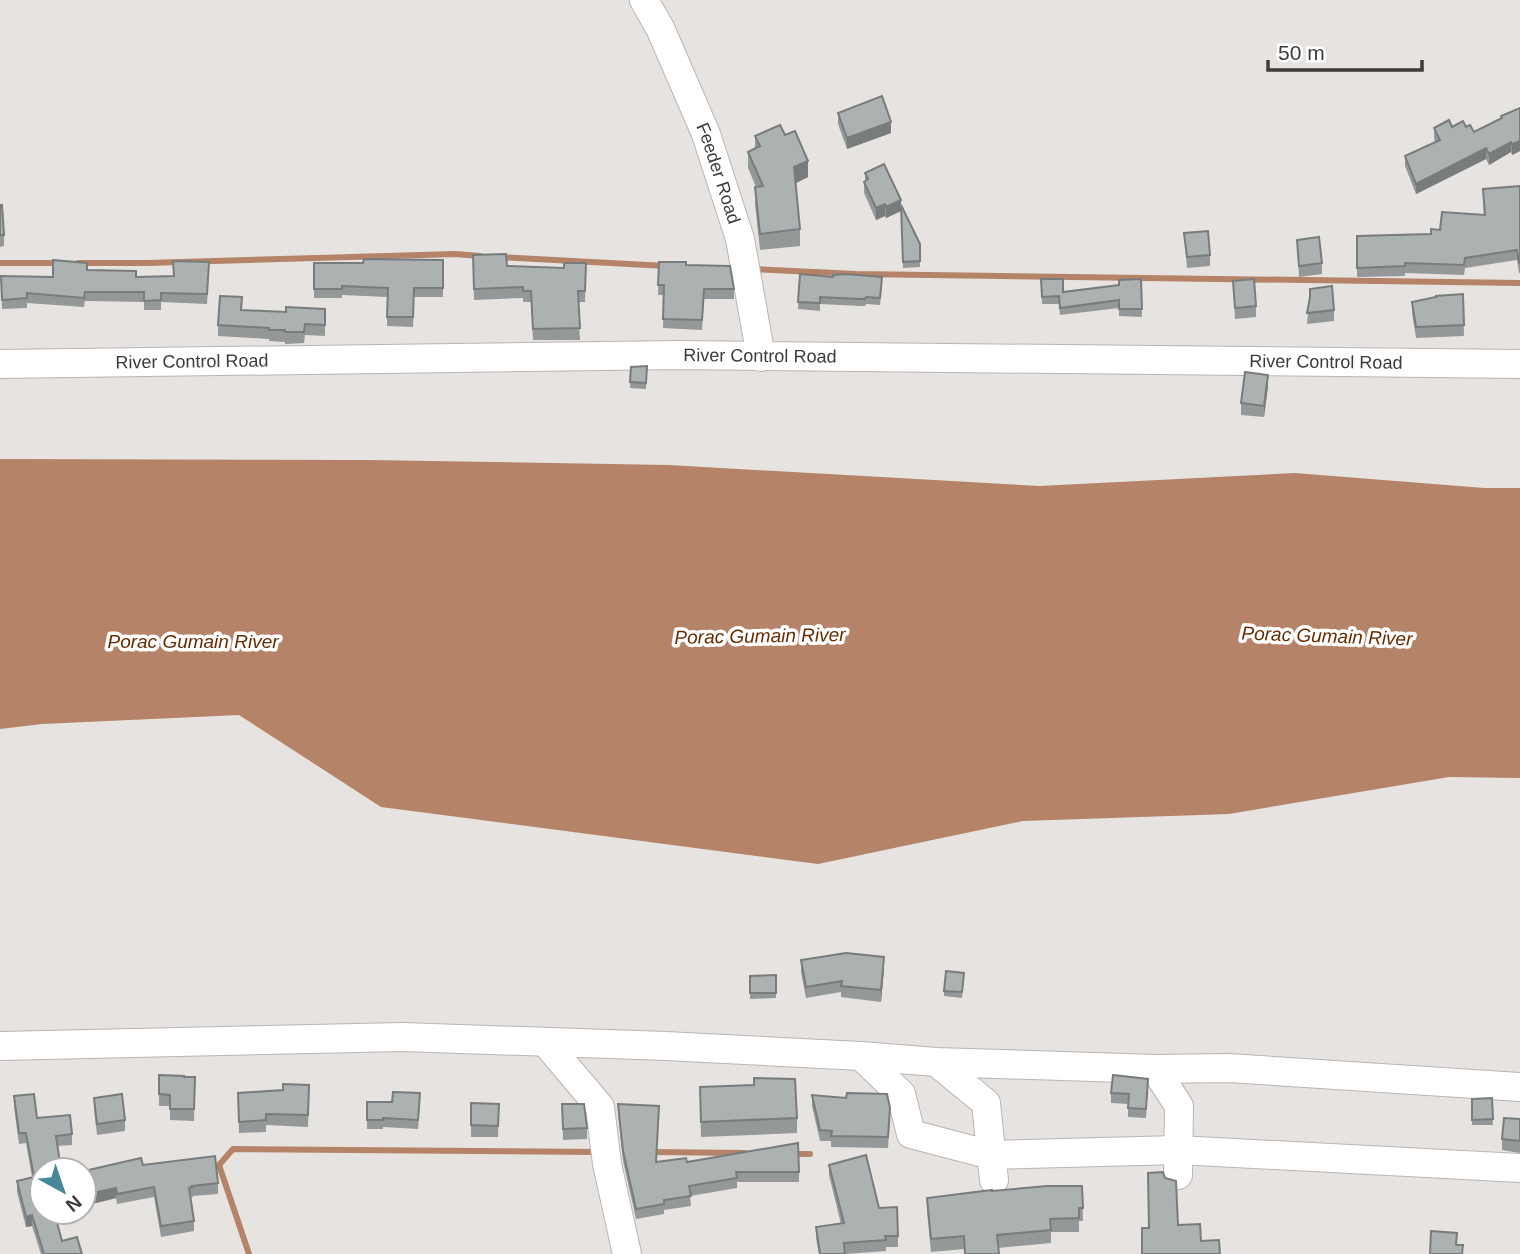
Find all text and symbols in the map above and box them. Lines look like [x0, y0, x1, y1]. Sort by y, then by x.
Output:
scale bar [1268, 28, 1422, 72]
text: 50 m [1278, 41, 1325, 64]
street label: Feeder Road [692, 120, 744, 226]
street label: River Control Road [683, 345, 837, 367]
street label: River Control Road [115, 350, 269, 372]
street label: River Control Road [1249, 351, 1403, 373]
water label: Porac Gumain River [1241, 623, 1414, 650]
water label: Porac Gumain River [674, 624, 846, 648]
water label: Porac Gumain River [107, 631, 279, 652]
north arrow [28, 1156, 98, 1226]
text: N [62, 1191, 86, 1216]

